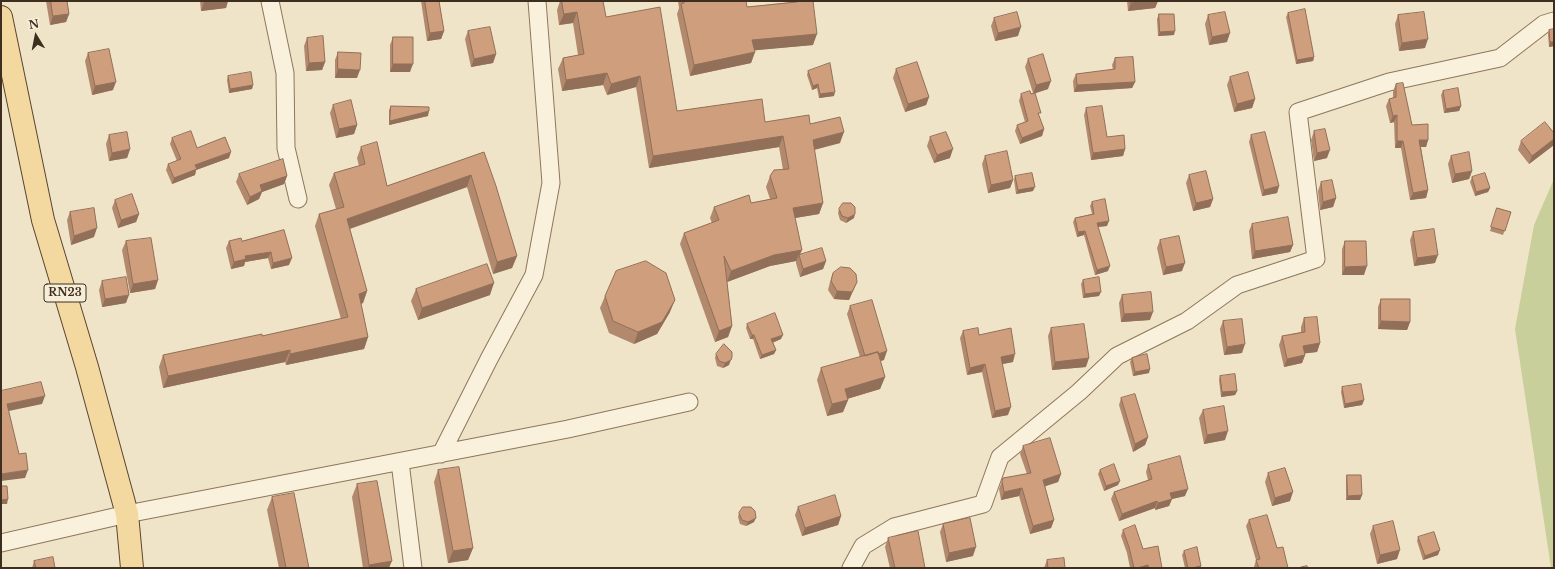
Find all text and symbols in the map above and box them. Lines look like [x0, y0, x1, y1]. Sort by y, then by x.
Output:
north arrow [16, 16, 56, 56]
text: N [28, 16, 40, 32]
road number: RN23 [44, 284, 86, 302]

